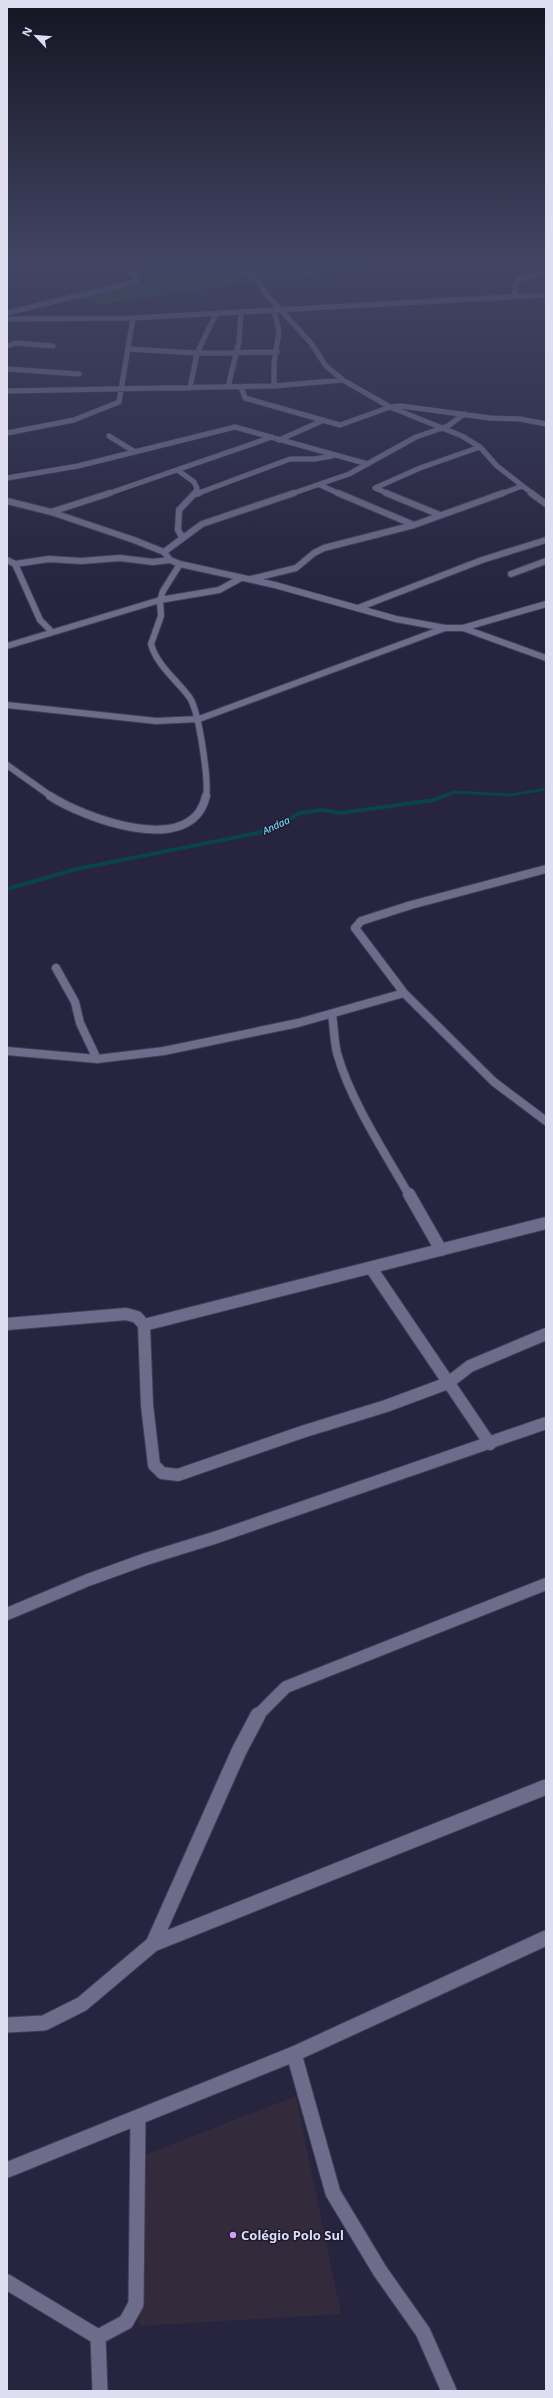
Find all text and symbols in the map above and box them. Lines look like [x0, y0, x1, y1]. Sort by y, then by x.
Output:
north arrow [16, 16, 56, 56]
text: N [18, 24, 35, 39]
water label: Andaa [259, 812, 292, 838]
place label: Colégio Polo Sul [241, 2226, 344, 2244]
marker: Colégio Polo Sul [228, 2230, 238, 2240]

